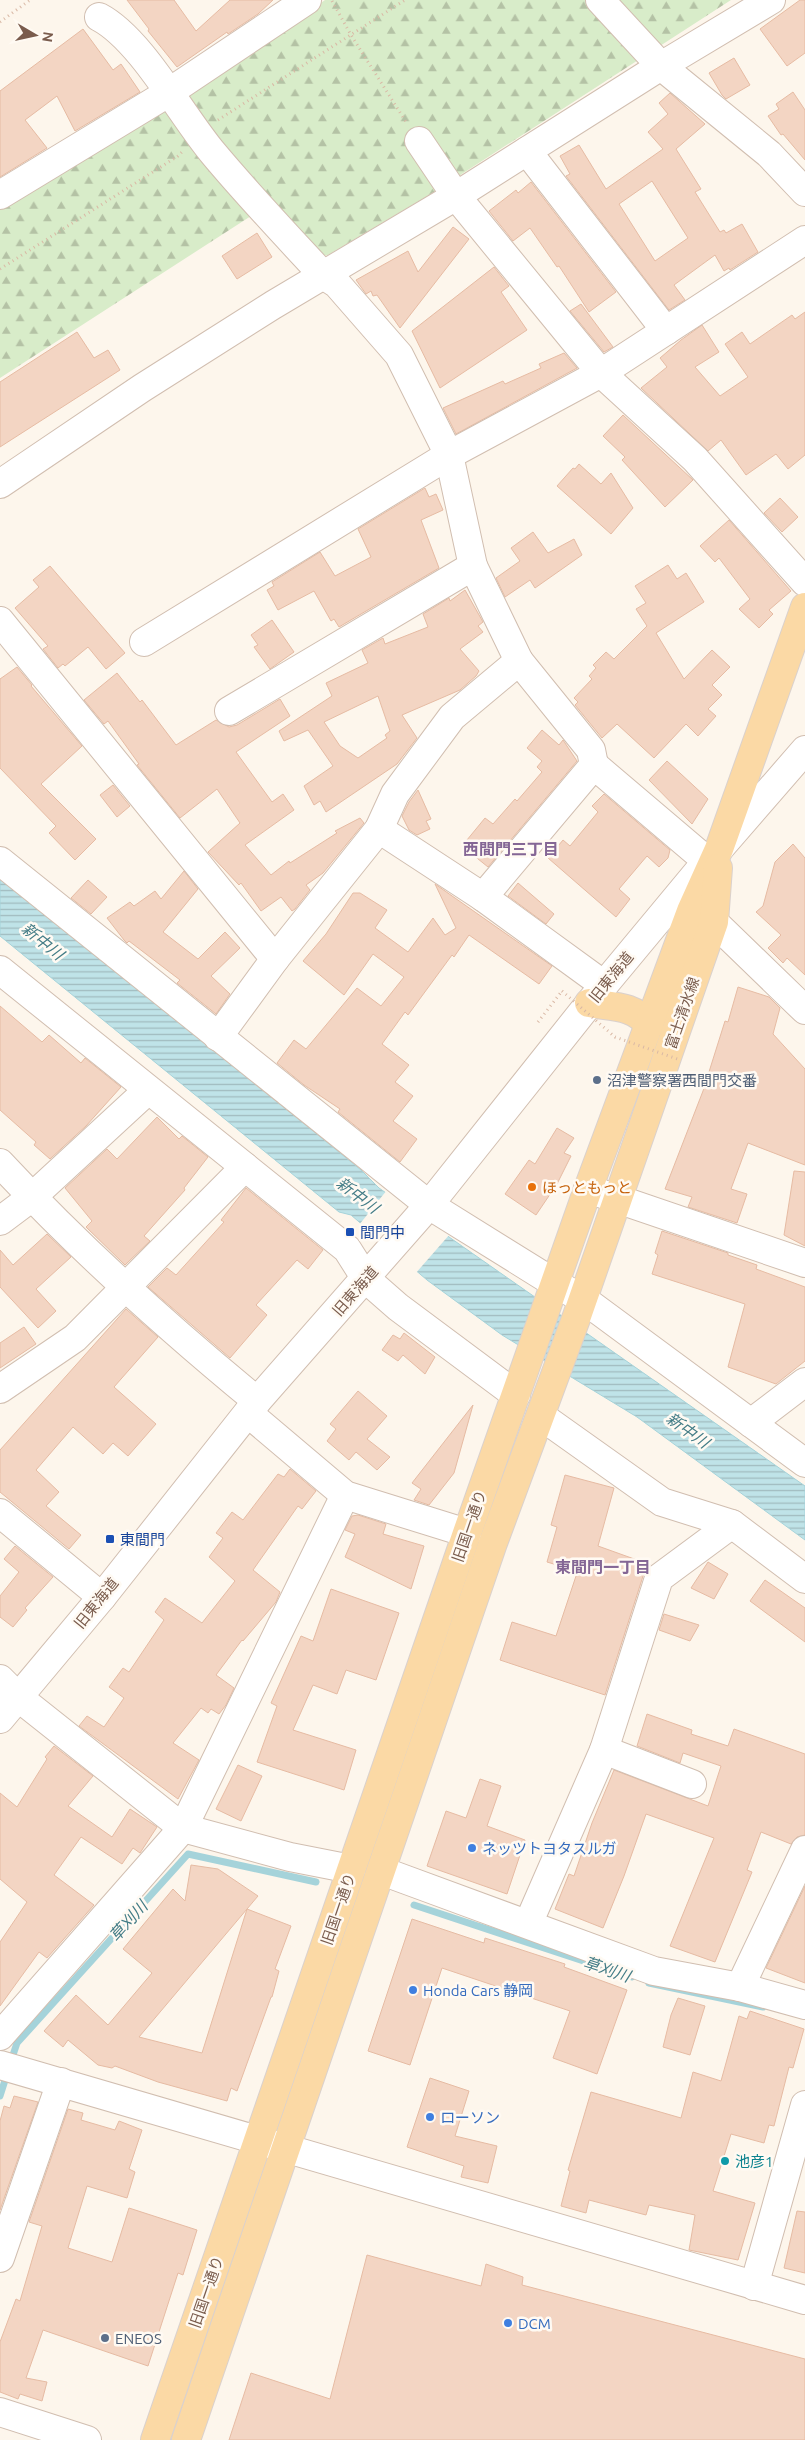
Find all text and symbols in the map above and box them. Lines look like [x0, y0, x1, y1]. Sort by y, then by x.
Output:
north arrow [10, 10, 60, 60]
text: N [39, 31, 57, 43]
district label: 西間門三丁目 [463, 840, 559, 858]
water label: 新中川 [19, 919, 69, 964]
street label: 旧東海道 [586, 948, 636, 1006]
street label: 富士清水線 [662, 975, 702, 1051]
place label: 沼津警察署西間門交番 [607, 1072, 757, 1089]
marker: 沼津警察署西間門交番 [591, 1074, 603, 1086]
water label: 新中川 [333, 1173, 384, 1218]
place label: ほっともっと [542, 1179, 632, 1196]
marker: ほっともっと [526, 1181, 538, 1193]
place label: 間門中 [360, 1224, 405, 1241]
marker: 間門中 [344, 1226, 356, 1238]
street label: 旧東海道 [329, 1263, 381, 1319]
water label: 新中川 [663, 1409, 714, 1453]
street label: 旧国一通り [449, 1488, 489, 1564]
place label: 東間門 [120, 1531, 165, 1548]
marker: 東間門 [104, 1533, 116, 1545]
district label: 東間門一丁目 [555, 1558, 651, 1576]
street label: 旧東海道 [71, 1574, 121, 1632]
place label: ネッツトヨタスルガ [482, 1840, 617, 1857]
marker: ネッツトヨタスルガ [466, 1842, 478, 1854]
street label: 旧国一通り [318, 1871, 358, 1947]
water label: 草刈川 [105, 1896, 152, 1945]
water label: 草刈川 [581, 1953, 635, 1986]
place label: Honda Cars 静岡 [423, 1982, 533, 1999]
marker: Honda Cars 静岡 [407, 1984, 419, 1996]
place label: ローソン [440, 2109, 500, 2126]
marker: ローソン [424, 2111, 436, 2123]
place label: 池彦1 [735, 2153, 773, 2170]
marker: 池彦1 [719, 2155, 731, 2167]
street label: 旧国一通り [186, 2254, 226, 2330]
place label: DCM [518, 2315, 551, 2332]
marker: DCM [502, 2317, 514, 2329]
place label: ENEOS [115, 2330, 162, 2347]
marker: ENEOS [99, 2332, 111, 2344]

